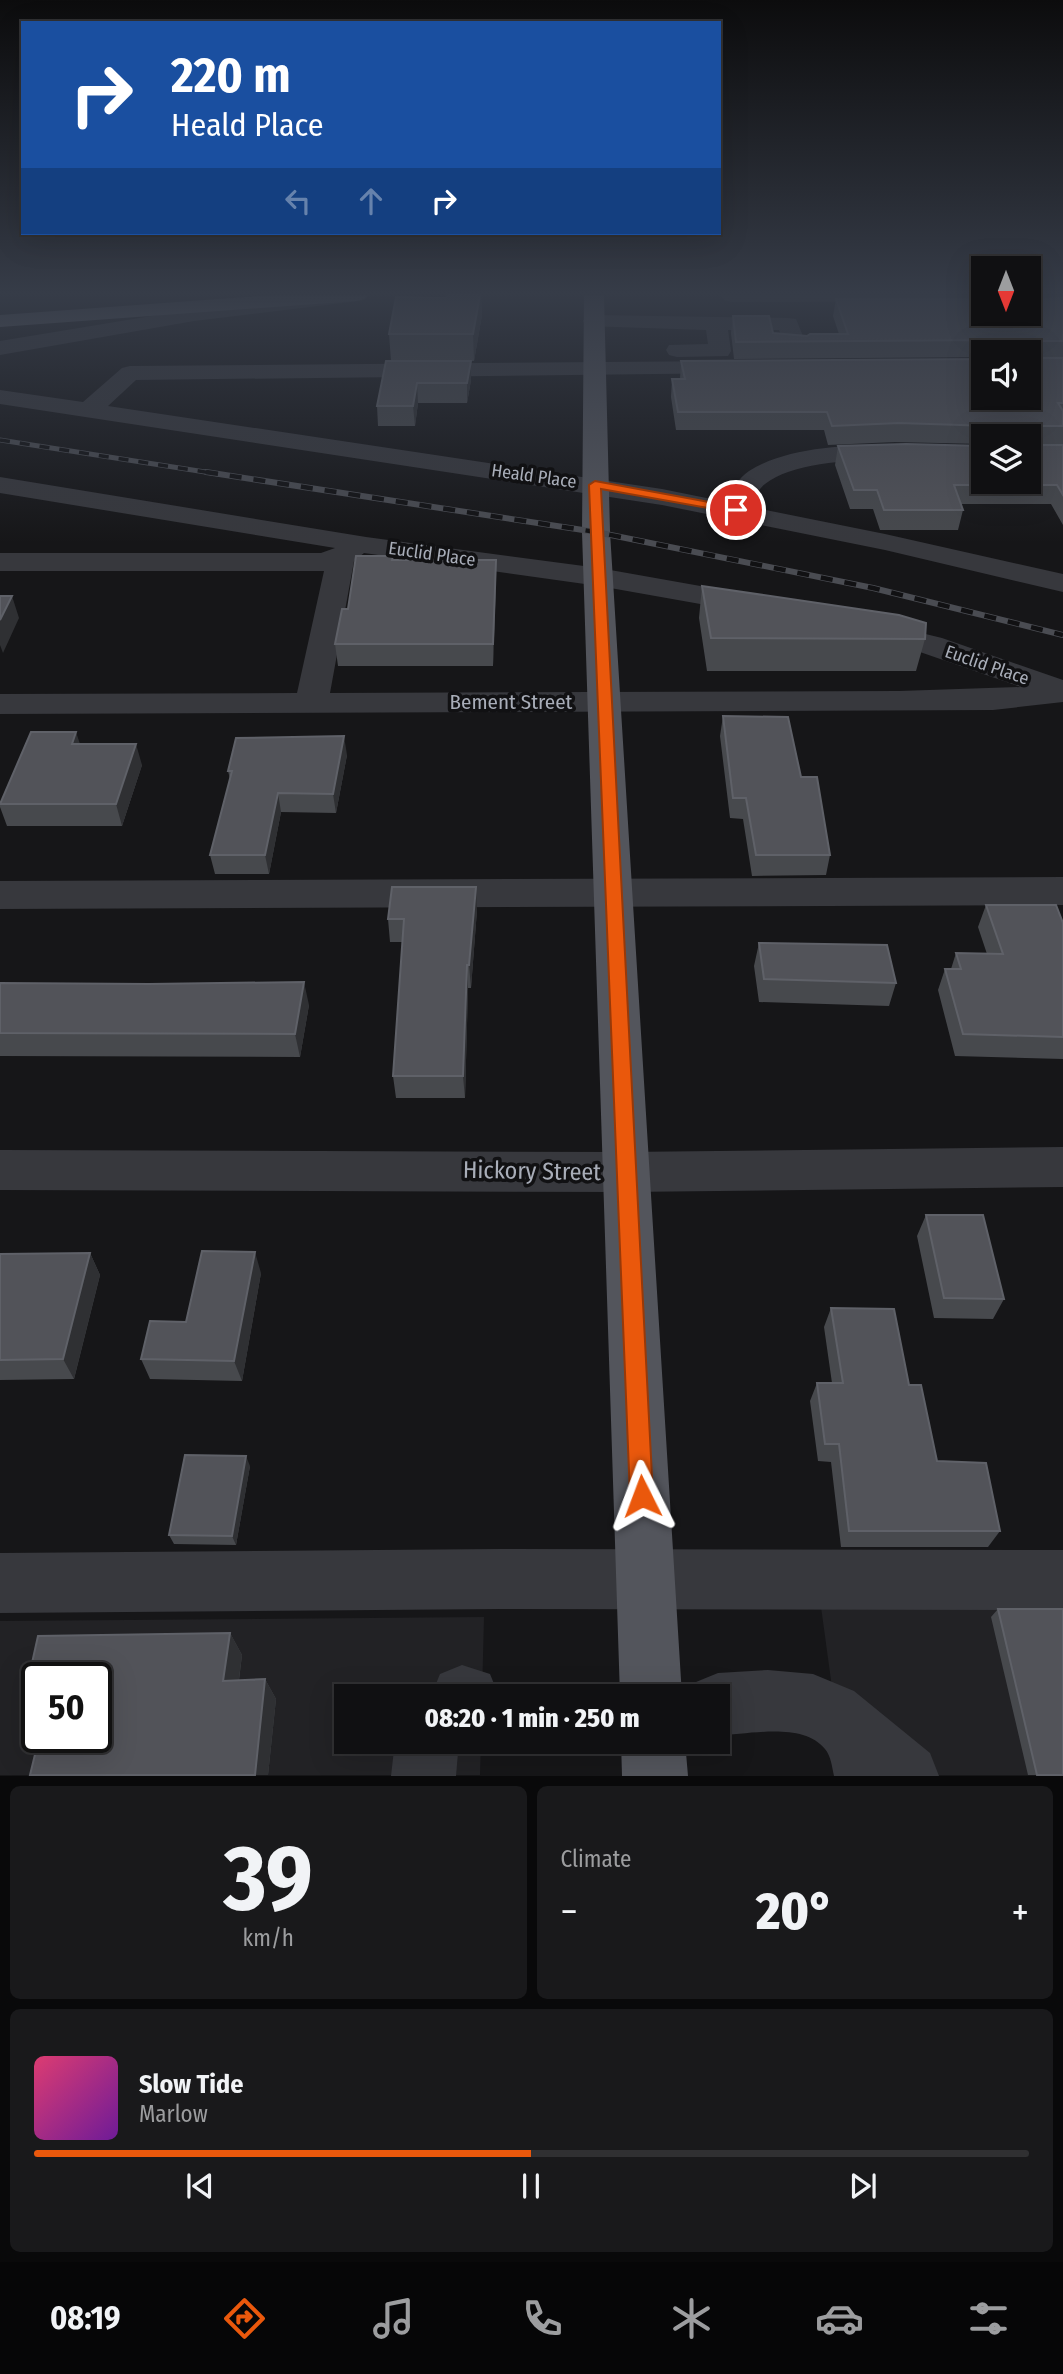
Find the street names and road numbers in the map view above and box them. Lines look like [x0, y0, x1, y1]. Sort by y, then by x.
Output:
street label: Heald Place [490, 459, 578, 493]
street label: Euclid Place [387, 537, 477, 571]
street label: Euclid Place [942, 640, 1032, 690]
street label: Bement Street [450, 689, 573, 715]
street label: Hickory Street [463, 1156, 601, 1186]

